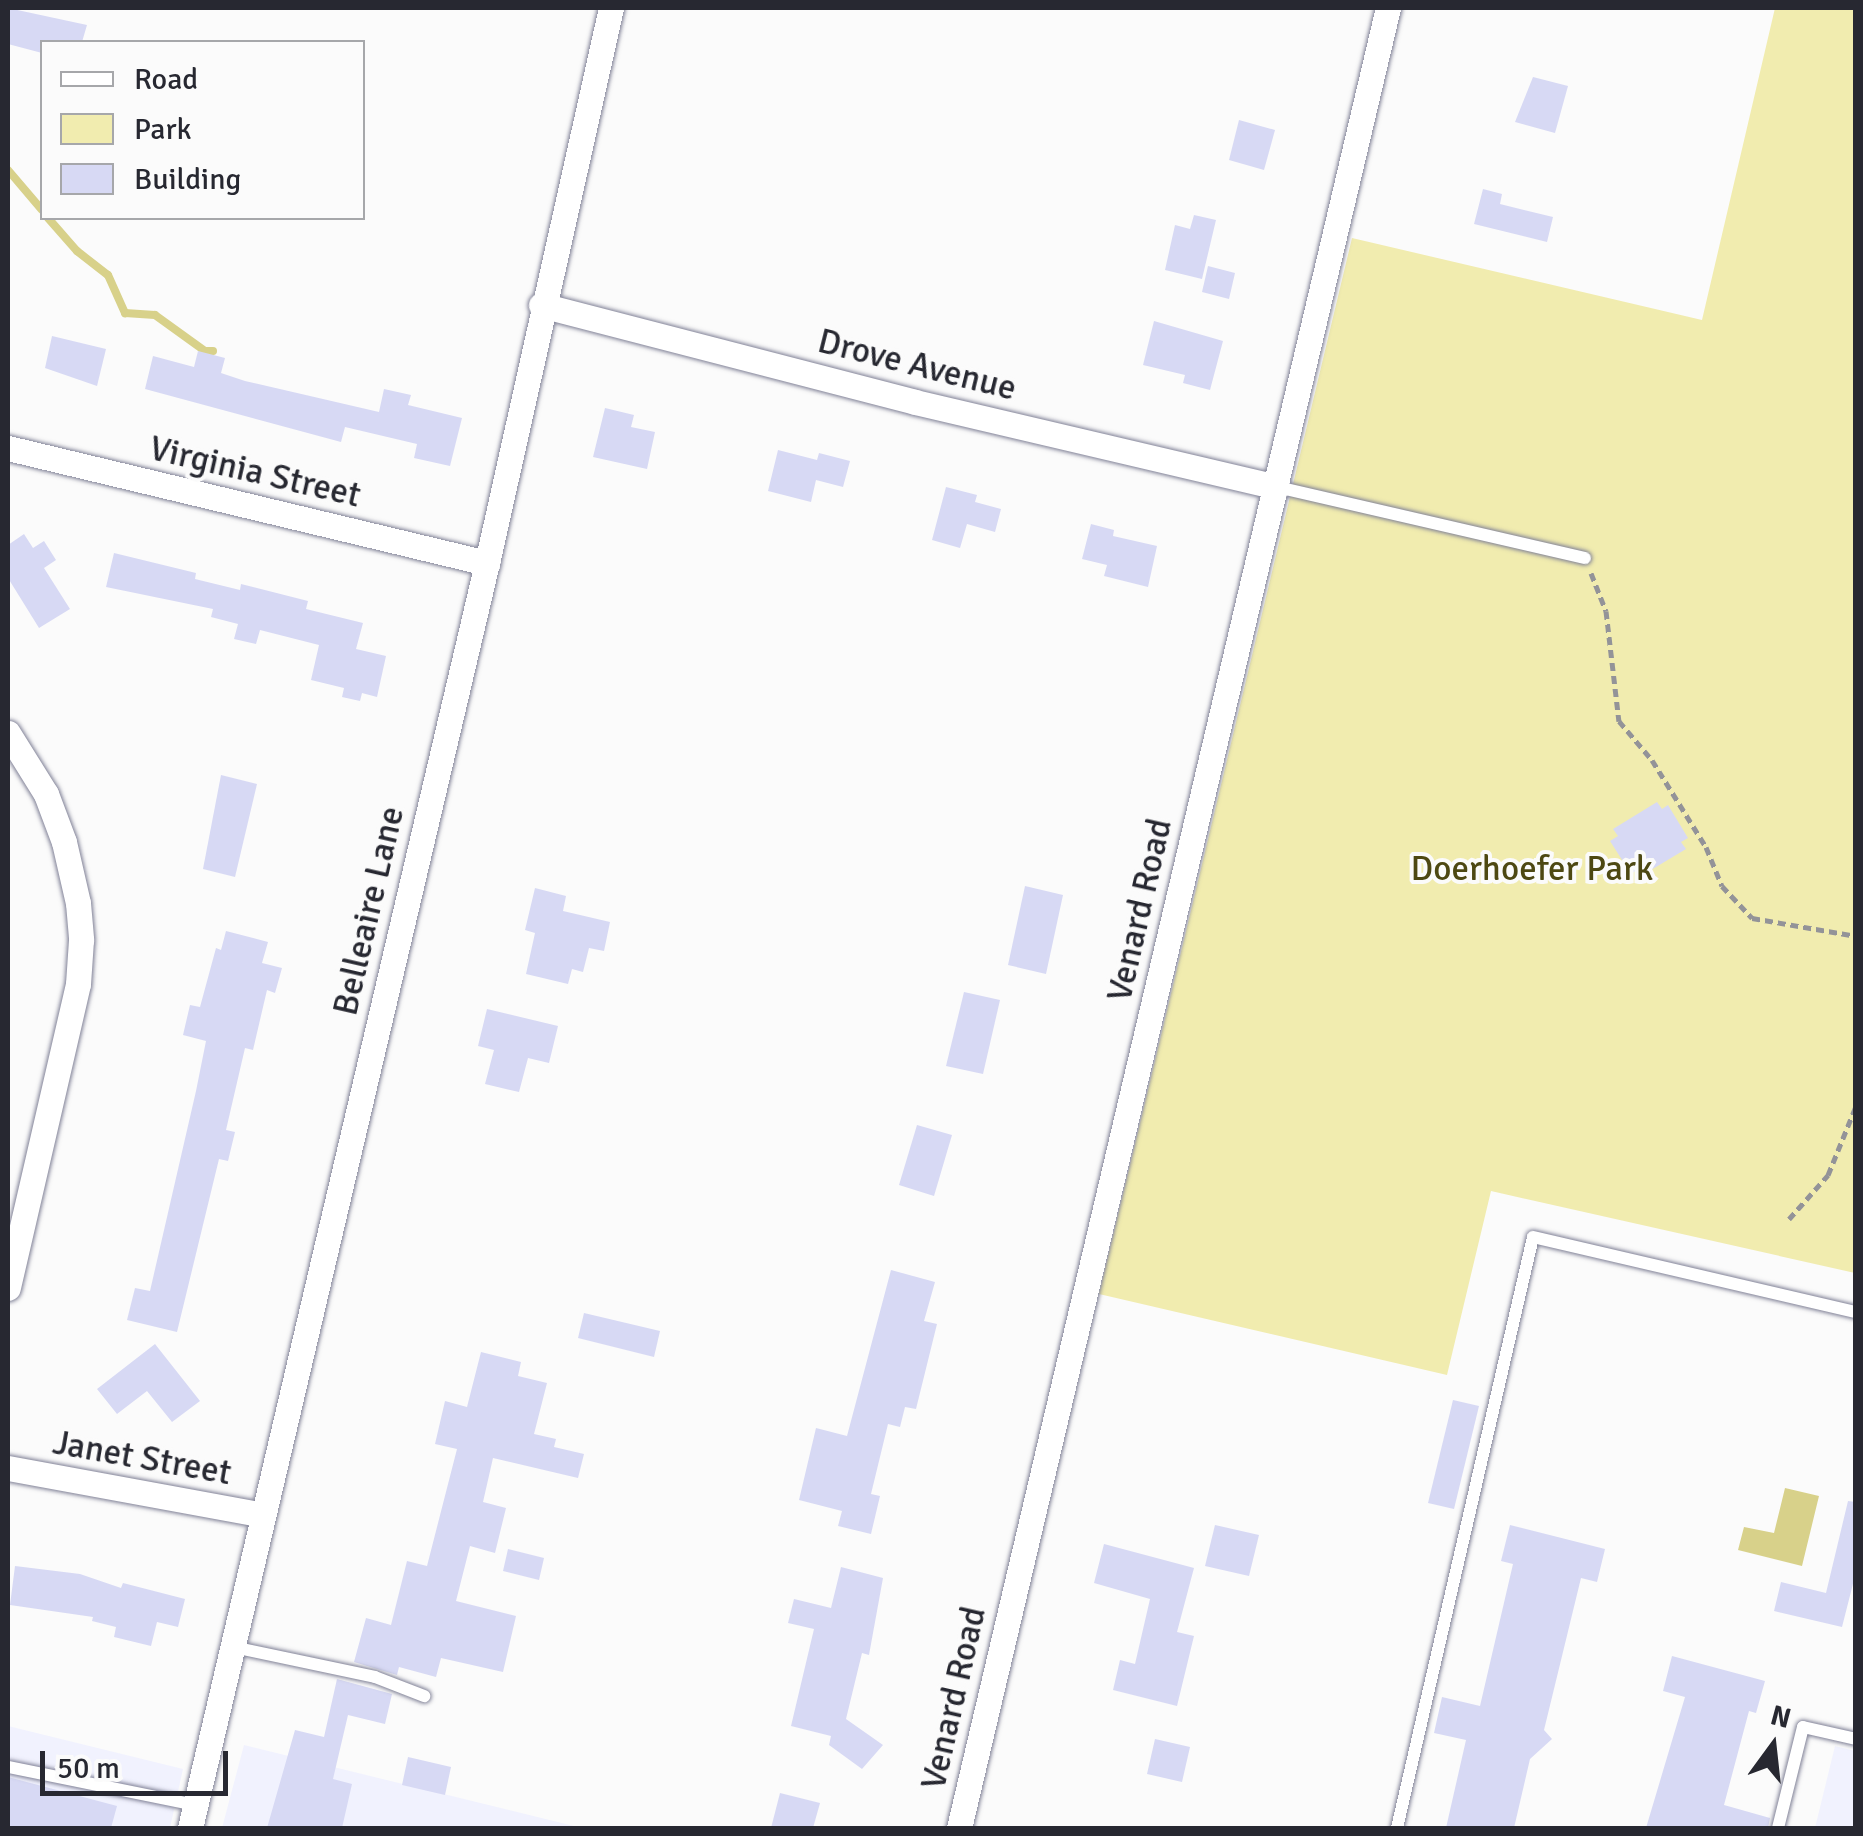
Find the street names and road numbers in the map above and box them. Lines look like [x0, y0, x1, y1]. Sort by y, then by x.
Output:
street label: Drove Avenue [813, 320, 1021, 410]
street label: Virginia Street [145, 427, 365, 517]
street label: Belleaire Lane [325, 802, 413, 1020]
street label: Venard Road [1099, 814, 1181, 1006]
street label: Janet Street [50, 1422, 234, 1494]
street label: Venard Road [913, 1602, 995, 1794]

